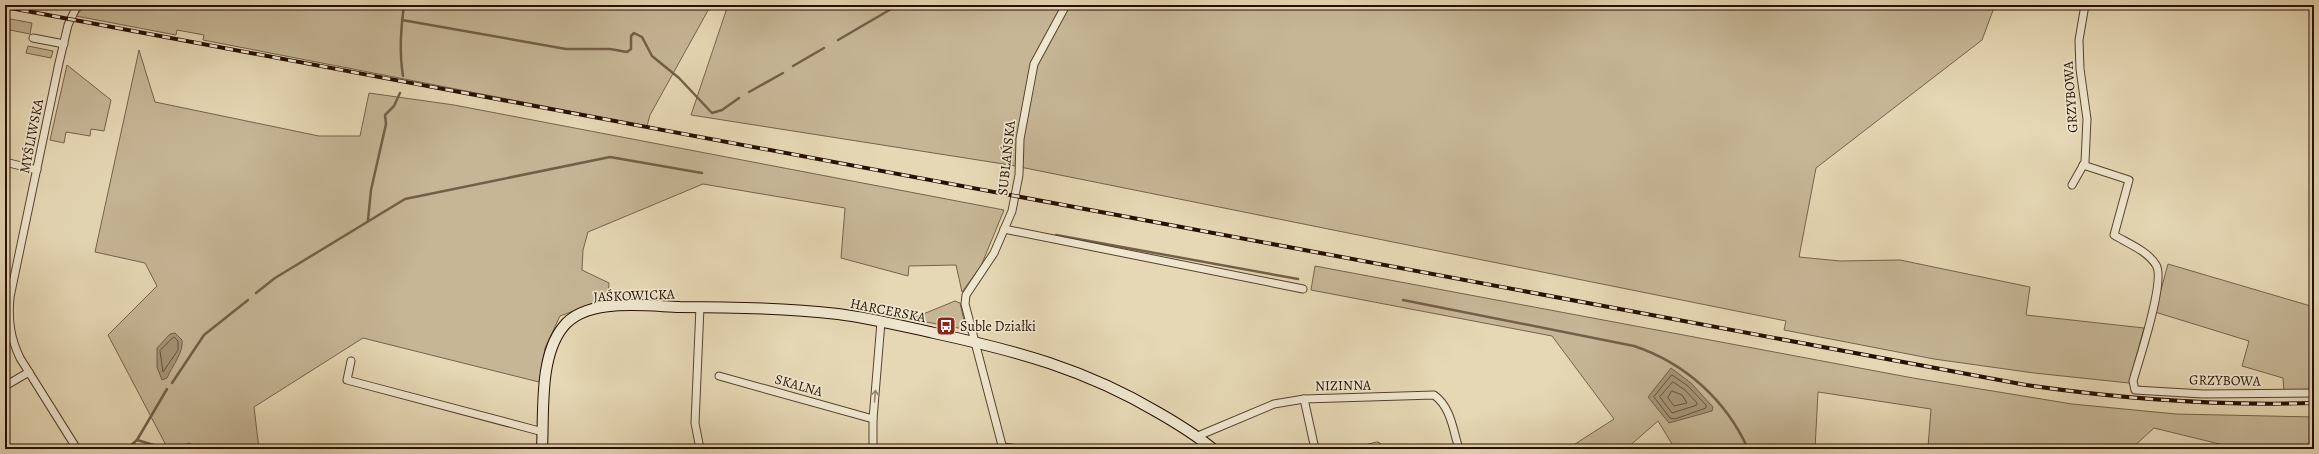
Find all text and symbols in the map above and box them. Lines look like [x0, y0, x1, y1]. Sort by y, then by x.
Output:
street label: GRZYBOWA [2058, 60, 2082, 133]
street label: MYŚLIWSKA [15, 96, 48, 175]
street label: SUBLAŃSKA [993, 119, 1020, 196]
street label: JAŚKOWICKA [593, 285, 676, 306]
street label: HARCERSKA [848, 294, 928, 327]
bus stop icon: Suble Działki [935, 315, 957, 337]
place label: Suble Działki [960, 317, 1036, 336]
street label: SKALNA [773, 370, 826, 402]
street label: GRZYBOWA [2189, 370, 2262, 391]
street label: NIZINNA [1315, 375, 1372, 395]
one-way arrow [871, 390, 879, 403]

